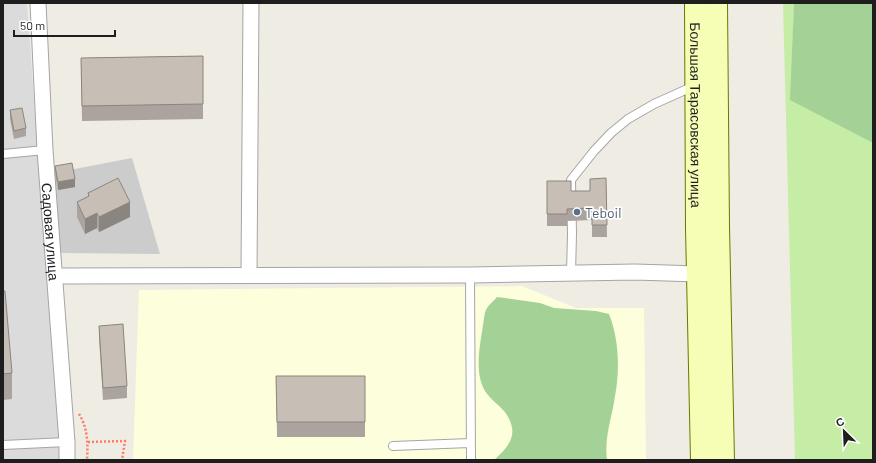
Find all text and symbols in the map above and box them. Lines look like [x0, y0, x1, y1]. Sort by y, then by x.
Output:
scale bar [14, 12, 115, 38]
text: 50 m [20, 18, 45, 32]
street label: Большая Тарасовская улица [688, 22, 705, 208]
street label: Садовая улица [39, 182, 63, 281]
place label: Teboil [585, 204, 621, 221]
marker: Teboil [572, 207, 582, 217]
north arrow [824, 411, 864, 451]
text: С [833, 414, 846, 429]

